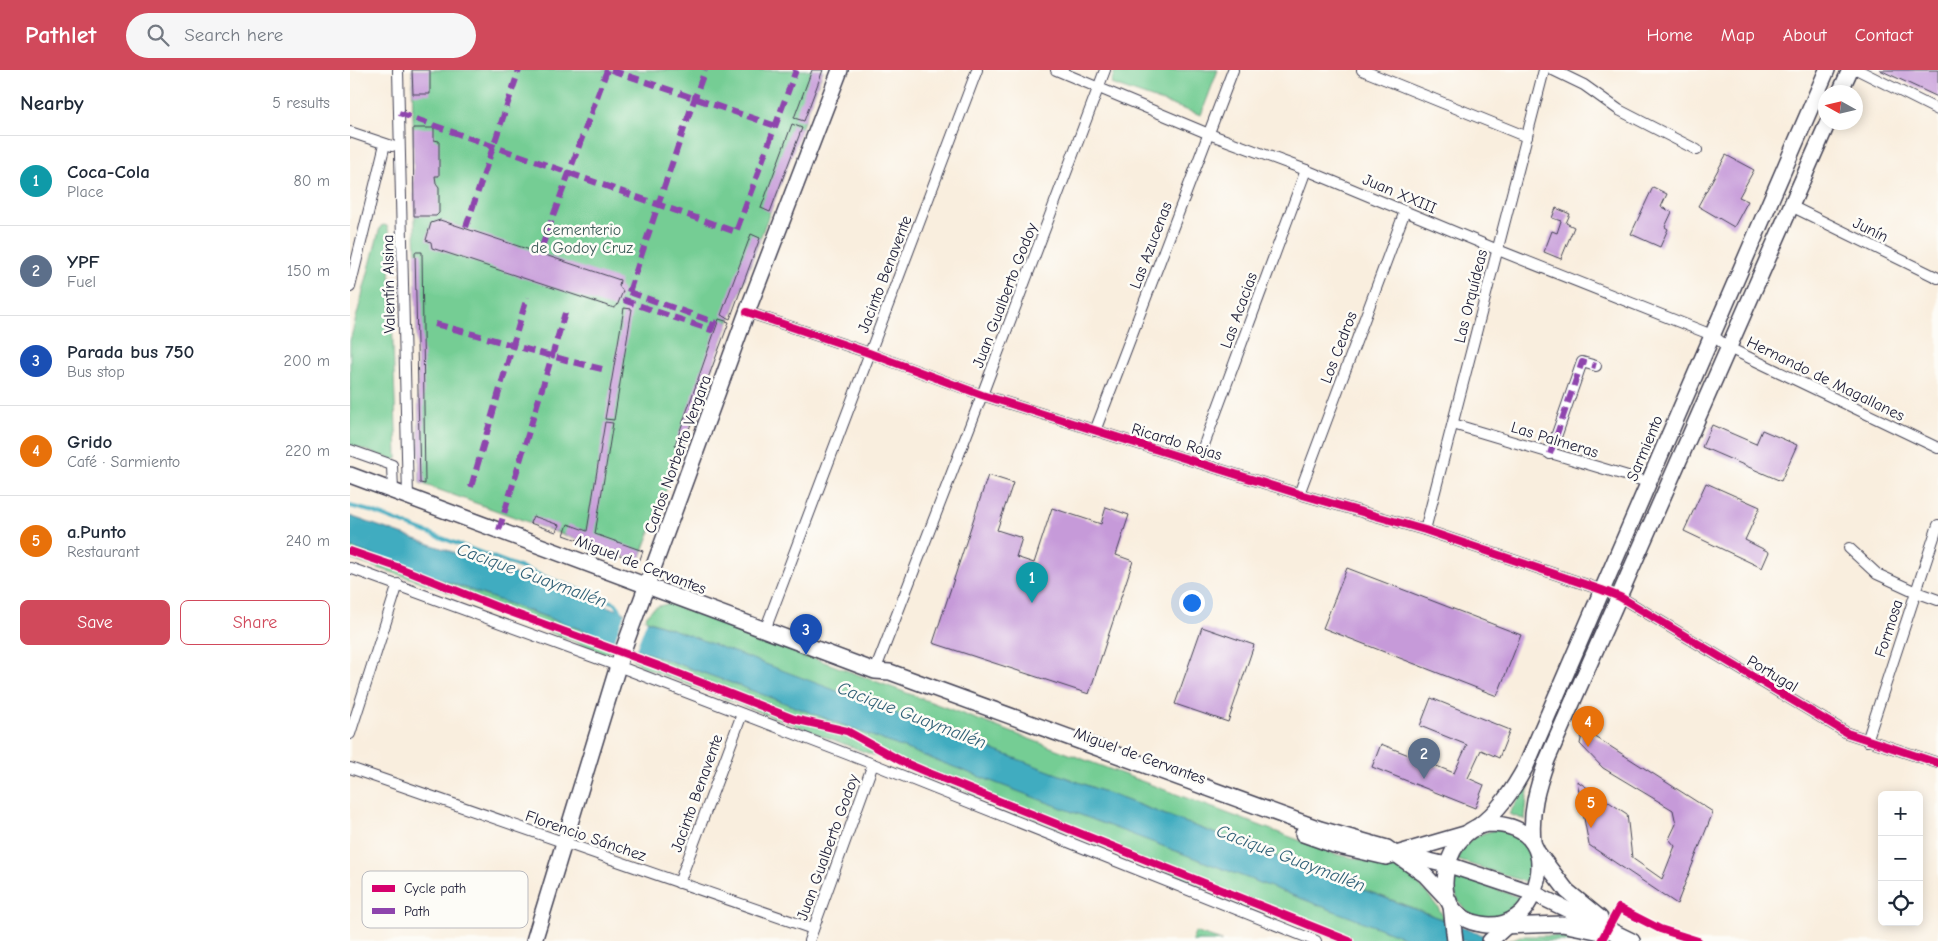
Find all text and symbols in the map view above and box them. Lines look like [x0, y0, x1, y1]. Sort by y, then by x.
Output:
search box [126, 13, 476, 58]
text: Pathlet [25, 21, 96, 49]
icon: search [144, 21, 172, 49]
text: Search here [184, 24, 283, 46]
text: Home [1646, 25, 1693, 46]
text: Map [1721, 25, 1755, 46]
text: About [1783, 25, 1827, 46]
text: Contact [1855, 25, 1913, 46]
north arrow [1818, 85, 1863, 130]
text: Nearby [20, 91, 84, 115]
text: 5 results [272, 94, 330, 112]
text: Coca-Cola [67, 161, 150, 183]
street label: Juan XXIII [1360, 170, 1439, 218]
text: 1 [33, 172, 39, 190]
text: 80 m [293, 172, 330, 190]
text: Place [67, 183, 103, 201]
street label: Las Azucenas [1126, 199, 1176, 291]
street label: Jacinto Benavente [854, 213, 916, 336]
street label: Junín [1850, 214, 1891, 246]
street label: Juan Gualberto Godoy [969, 219, 1041, 371]
park label: Cementerio de Godoy Cruz [531, 221, 633, 257]
street label: Valentín Alsina [379, 234, 399, 334]
street label: Las Orquídeas [1451, 247, 1491, 345]
text: YPF [67, 251, 100, 273]
text: 2 [32, 262, 40, 280]
text: 150 m [287, 262, 330, 280]
street label: Las Acacias [1217, 270, 1261, 351]
text: Fuel [67, 273, 96, 291]
street label: Los Cedros [1317, 309, 1361, 386]
street label: Hernando de Magallanes [1744, 333, 1908, 425]
text: Parada bus 750 [67, 341, 194, 363]
text: 3 [32, 352, 40, 370]
text: 200 m [284, 352, 330, 370]
text: Bus stop [67, 363, 125, 381]
street label: Carlos Norberto Vergara [641, 373, 715, 536]
street label: Sarmiento [1623, 413, 1667, 484]
street label: Las Palmeras [1509, 418, 1601, 462]
street label: Ricardo Rojas [1129, 420, 1224, 464]
text: Grido [67, 431, 112, 453]
text: 4 [32, 442, 40, 460]
text: 220 m [285, 442, 330, 460]
text: Café · Sarmiento [67, 453, 180, 471]
text: a.Punto [67, 521, 126, 543]
text: 5 [32, 532, 40, 550]
text: 240 m [286, 532, 330, 550]
street label: Miguel de Cervantes [573, 532, 709, 598]
water label: Cacique Guaymallén [454, 539, 610, 612]
text: Restaurant [67, 543, 139, 561]
pin: 1 [1016, 562, 1048, 603]
your location [1179, 590, 1205, 616]
street label: Formosa [1871, 597, 1907, 659]
button: Save [20, 600, 170, 645]
button: Share [180, 600, 330, 645]
pin: 3 [790, 614, 822, 655]
street label: Portugal [1744, 652, 1801, 696]
water label: Cacique Guaymallén [834, 677, 989, 754]
pin: 4 [1572, 706, 1604, 747]
street label: Miguel de Cervantes [1071, 724, 1208, 788]
street label: Jacinto Benavente [667, 732, 727, 855]
pin: 2 [1408, 738, 1440, 779]
street label: Juan Gualberto Godoy [793, 771, 863, 923]
pin: 5 [1575, 787, 1607, 828]
map controls [1878, 791, 1923, 926]
button: + [1878, 791, 1923, 836]
street label: Florencio Sánchez [523, 807, 648, 865]
water label: Cacique Guaymallén [1213, 820, 1368, 897]
button: − [1878, 836, 1923, 881]
legend [362, 871, 528, 928]
text: Cycle path [404, 880, 466, 897]
button: locate [1878, 881, 1923, 926]
text: Path [404, 903, 430, 920]

